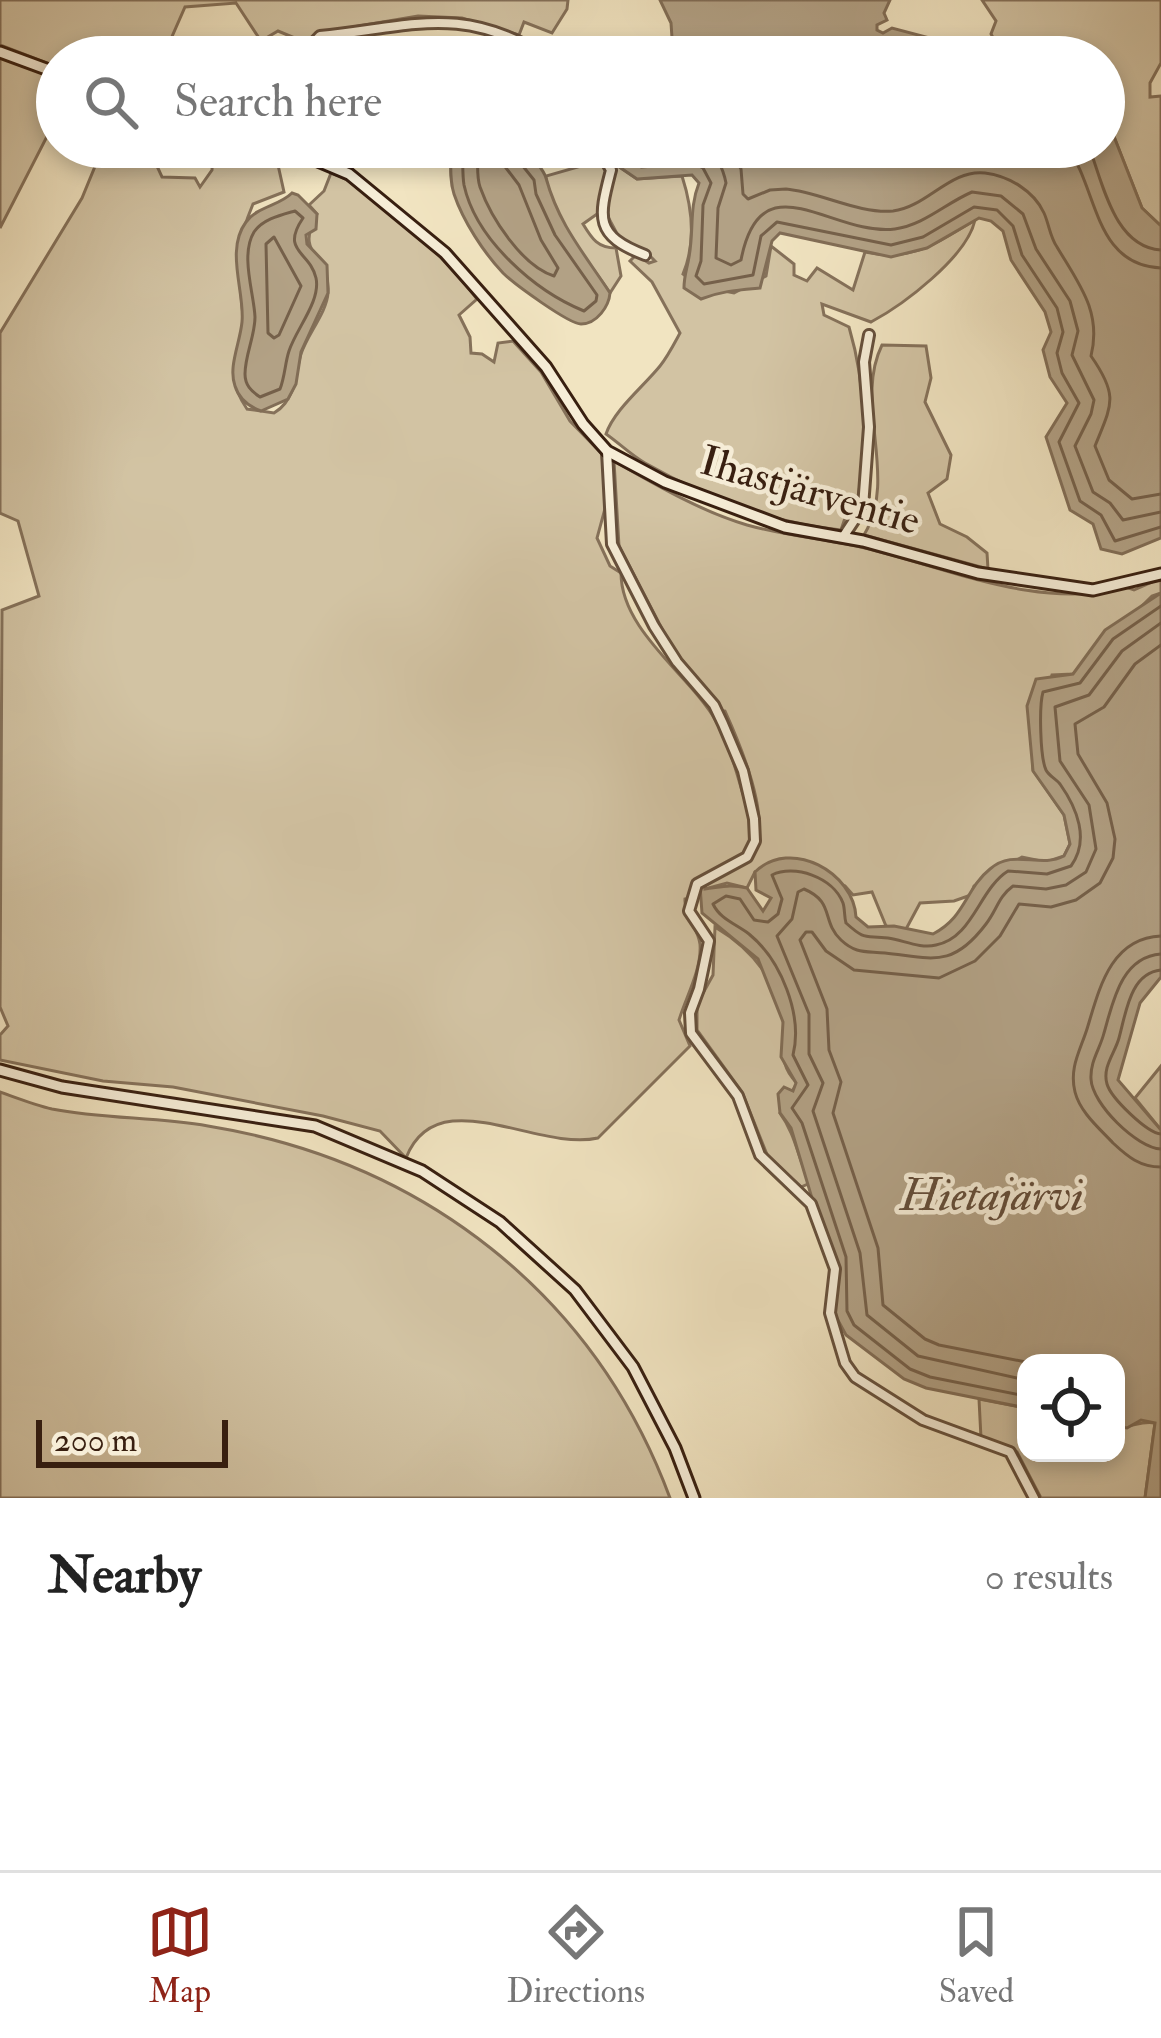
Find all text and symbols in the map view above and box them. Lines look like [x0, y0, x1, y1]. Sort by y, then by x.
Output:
search box [36, 36, 1125, 168]
icon: search [78, 69, 144, 135]
text: Search here [174, 74, 382, 130]
street label: Ihastjärventie [694, 435, 926, 547]
water label: Hietajärvi [898, 1168, 1084, 1224]
map controls [1017, 1354, 1125, 1462]
button: locate [1017, 1354, 1125, 1462]
scale bar [36, 1414, 228, 1467]
text: 200 m [54, 1420, 137, 1461]
text: Nearby [48, 1544, 201, 1608]
text: 0 results [985, 1552, 1113, 1601]
tab: Map [147, 1899, 213, 2012]
tab: Directions [507, 1899, 645, 2012]
tab: Saved [939, 1899, 1014, 2012]

